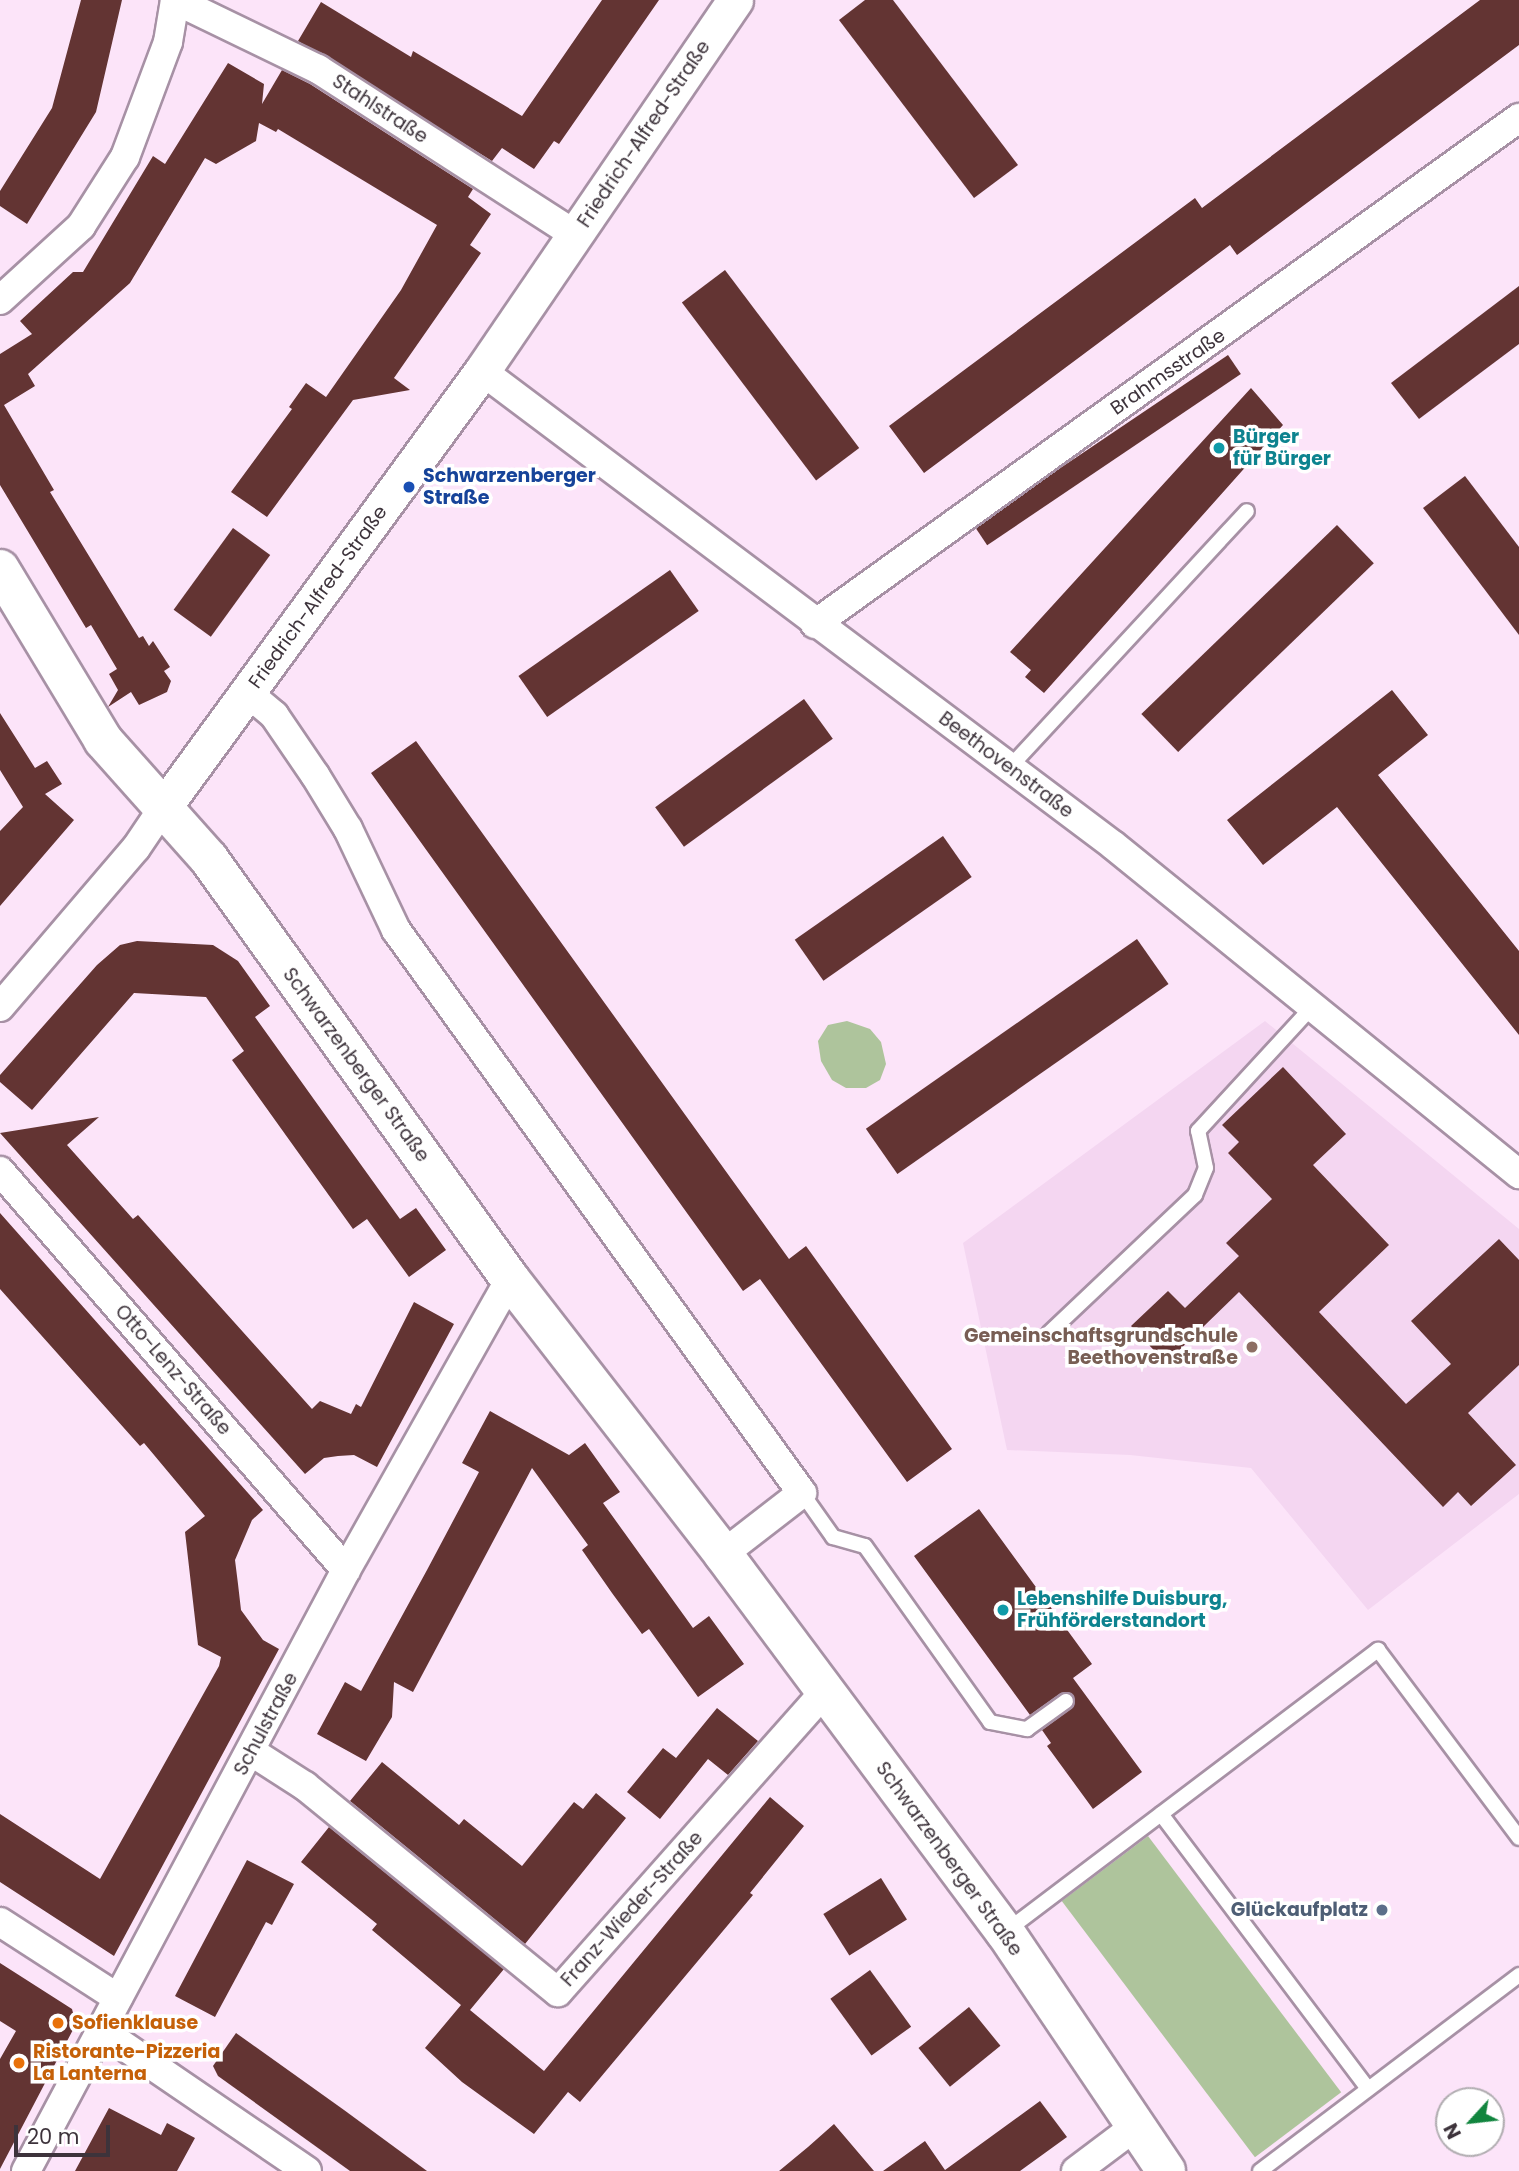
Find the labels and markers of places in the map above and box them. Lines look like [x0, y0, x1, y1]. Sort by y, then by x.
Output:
place label: Bürger für Bürger [1233, 426, 1331, 470]
marker: Bürger für Bürger [1211, 440, 1227, 456]
place label: Schwarzenberger Straße [423, 465, 596, 509]
marker: Schwarzenberger Straße [401, 479, 417, 495]
place label: Gemeinschaftsgrundschule Beethovenstraße [964, 1325, 1238, 1369]
marker: Gemeinschaftsgrundschule Beethovenstraße [1244, 1339, 1260, 1355]
place label: Lebenshilfe Duisburg, Frühförderstandort [1017, 1588, 1227, 1632]
marker: Lebenshilfe Duisburg, Frühförderstandort [995, 1602, 1011, 1618]
place label: Glückaufplatz [1231, 1899, 1368, 1921]
marker: Glückaufplatz [1374, 1902, 1390, 1918]
place label: Sofienklause [72, 2012, 198, 2034]
marker: Sofienklause [50, 2015, 66, 2031]
place label: Ristorante-Pizzeria La Lanterna [33, 2041, 220, 2085]
marker: Ristorante-Pizzeria La Lanterna [11, 2055, 27, 2071]

